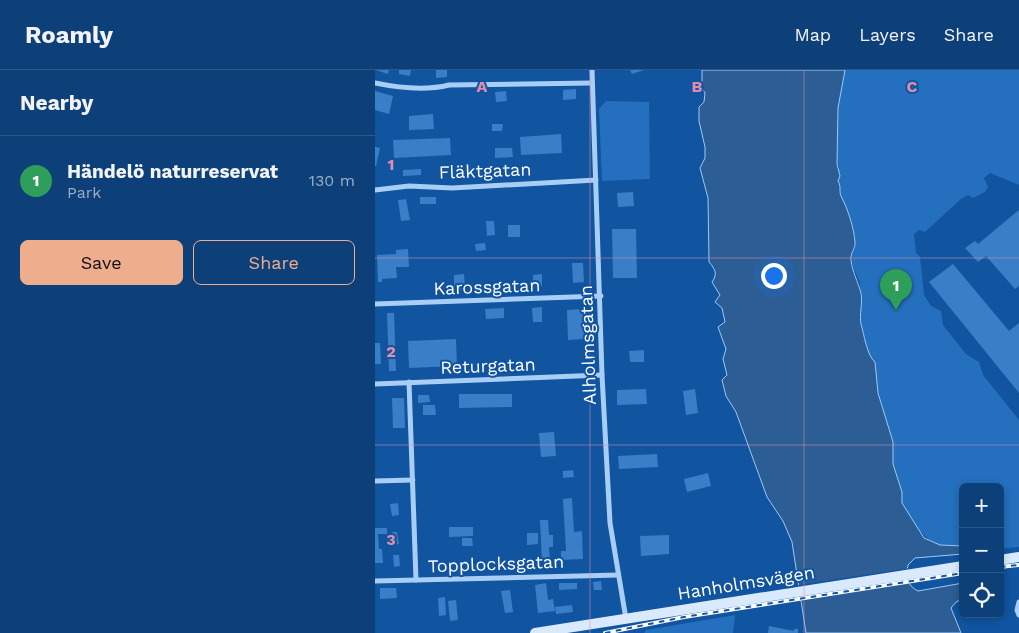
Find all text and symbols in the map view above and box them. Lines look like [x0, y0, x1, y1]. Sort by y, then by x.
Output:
text: Roamly [25, 21, 113, 49]
text: Map [794, 24, 831, 45]
text: Layers [859, 24, 916, 45]
text: Share [944, 24, 994, 45]
text: A [477, 77, 488, 96]
text: B [692, 77, 703, 96]
text: C [907, 77, 918, 96]
text: Nearby [20, 90, 93, 115]
text: 1 [388, 155, 394, 174]
street label: Fläktgatan [438, 158, 532, 183]
text: Händelö naturreservat [67, 160, 278, 183]
text: 1 [33, 171, 39, 190]
text: 130 m [309, 171, 355, 190]
text: Park [67, 183, 101, 202]
button: Save [20, 240, 183, 285]
button: Share [193, 240, 355, 285]
your location [761, 263, 787, 289]
pin: 1 [880, 269, 912, 310]
street label: Karossgatan [433, 274, 541, 299]
street label: Alholmsgatan [575, 285, 600, 405]
text: 2 [386, 342, 396, 361]
street label: Returgatan [440, 353, 536, 378]
map controls [959, 483, 1004, 618]
button: + [959, 483, 1004, 528]
button: − [959, 528, 1004, 573]
text: 3 [386, 530, 396, 549]
street label: Topplocksgatan [427, 551, 565, 576]
street label: Hanholmsvägen [676, 561, 816, 604]
button: locate [959, 573, 1004, 618]

